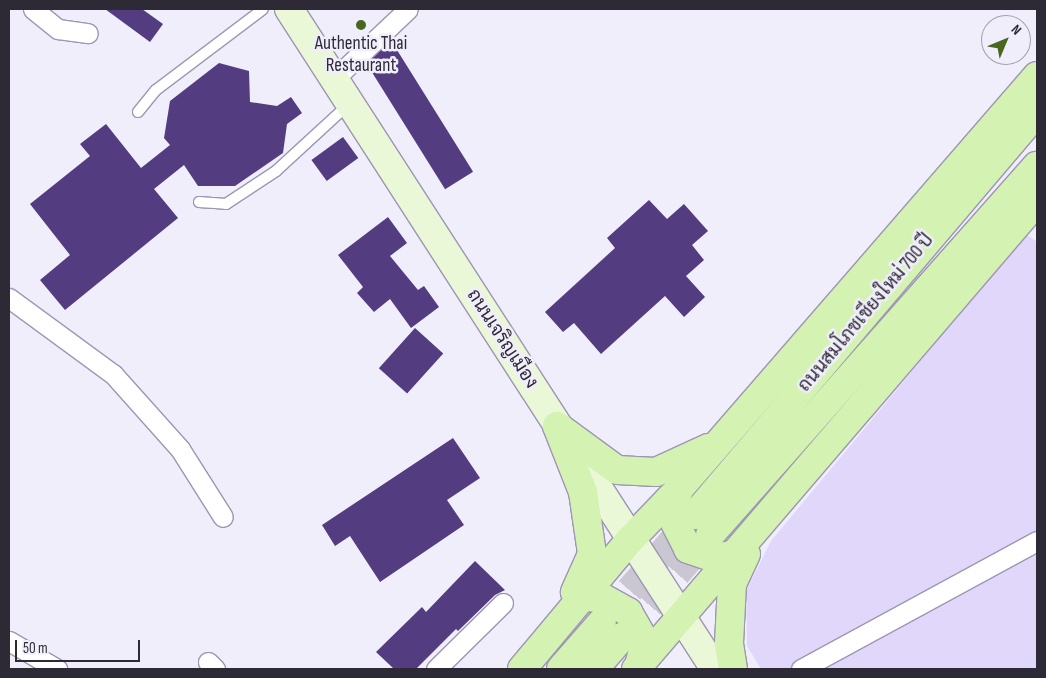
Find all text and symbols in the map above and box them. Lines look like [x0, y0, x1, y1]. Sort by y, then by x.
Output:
north arrow [981, 15, 1031, 65]
marker: Authentic Thai Restaurant [355, 19, 367, 31]
text: N [1008, 21, 1025, 38]
place label: Authentic Thai Restaurant [315, 33, 407, 77]
street label: ถนนสมโภชเชียงใหม่ 700 ปี [793, 229, 939, 397]
street label: ถนนเจริญเมือง [461, 285, 543, 393]
scale bar [18, 630, 142, 662]
text: 50 m [23, 639, 48, 658]

